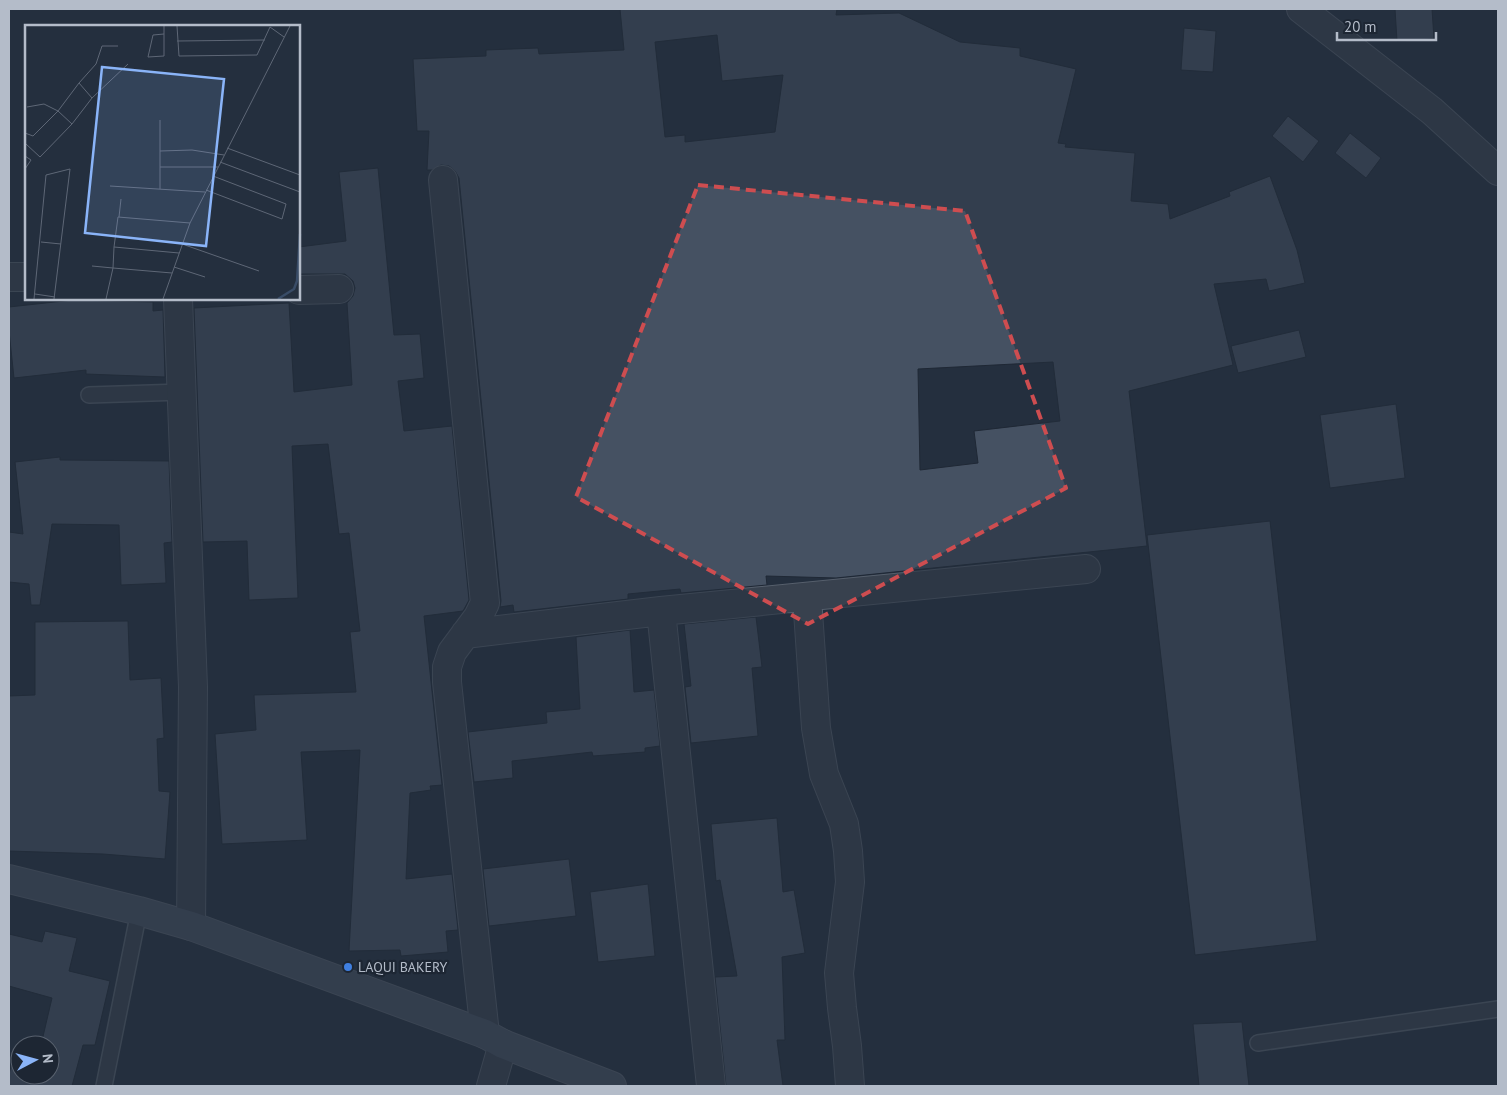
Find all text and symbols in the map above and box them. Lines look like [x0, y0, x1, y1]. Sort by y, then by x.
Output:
scale bar [1337, 10, 1436, 42]
text: 20 m [1344, 17, 1377, 36]
inset map [25, 25, 300, 300]
place label: LAQUI BAKERY [358, 958, 448, 976]
marker: LAQUI BAKERY [342, 961, 354, 973]
north arrow [10, 1035, 60, 1085]
text: N [38, 1053, 57, 1064]

